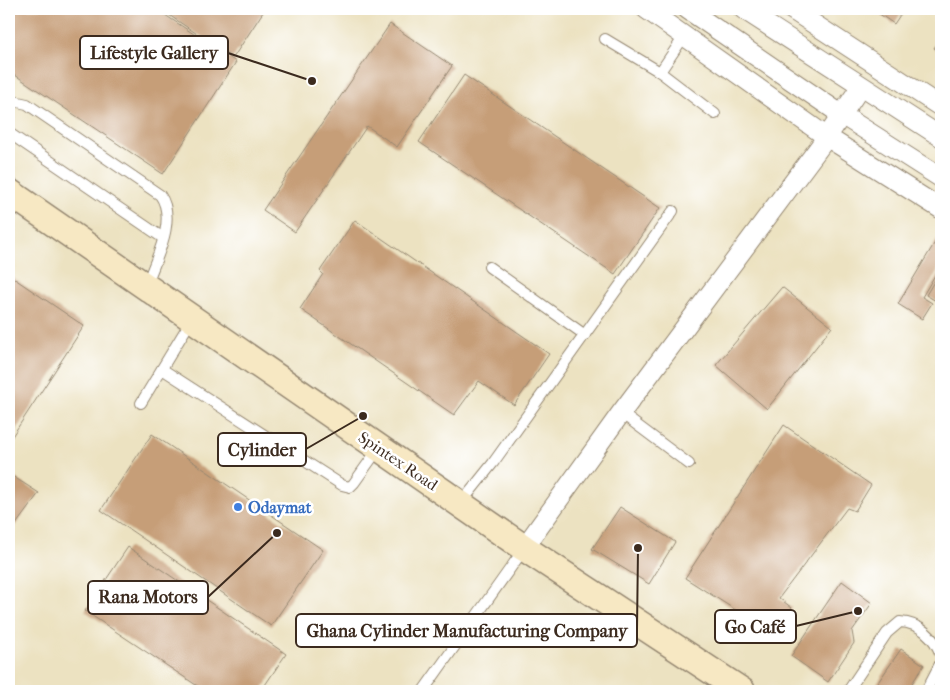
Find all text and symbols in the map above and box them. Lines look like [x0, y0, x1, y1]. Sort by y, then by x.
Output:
callout: Lifestyle Gallery [80, 36, 228, 69]
text: Lifestyle Gallery [90, 43, 219, 64]
street label: Spintex Road [355, 427, 442, 495]
callout: Cylinder [218, 433, 306, 466]
text: Cylinder [228, 440, 297, 461]
place label: Odaymat [248, 498, 312, 518]
marker: Odaymat [232, 501, 244, 513]
callout: Rana Motors [88, 581, 208, 614]
text: Rana Motors [98, 587, 198, 608]
callout: Go Café [715, 610, 796, 643]
callout: Ghana Cylinder Manufacturing Company [296, 614, 637, 647]
text: Go Café [725, 617, 785, 638]
text: Ghana Cylinder Manufacturing Company [307, 621, 629, 642]

